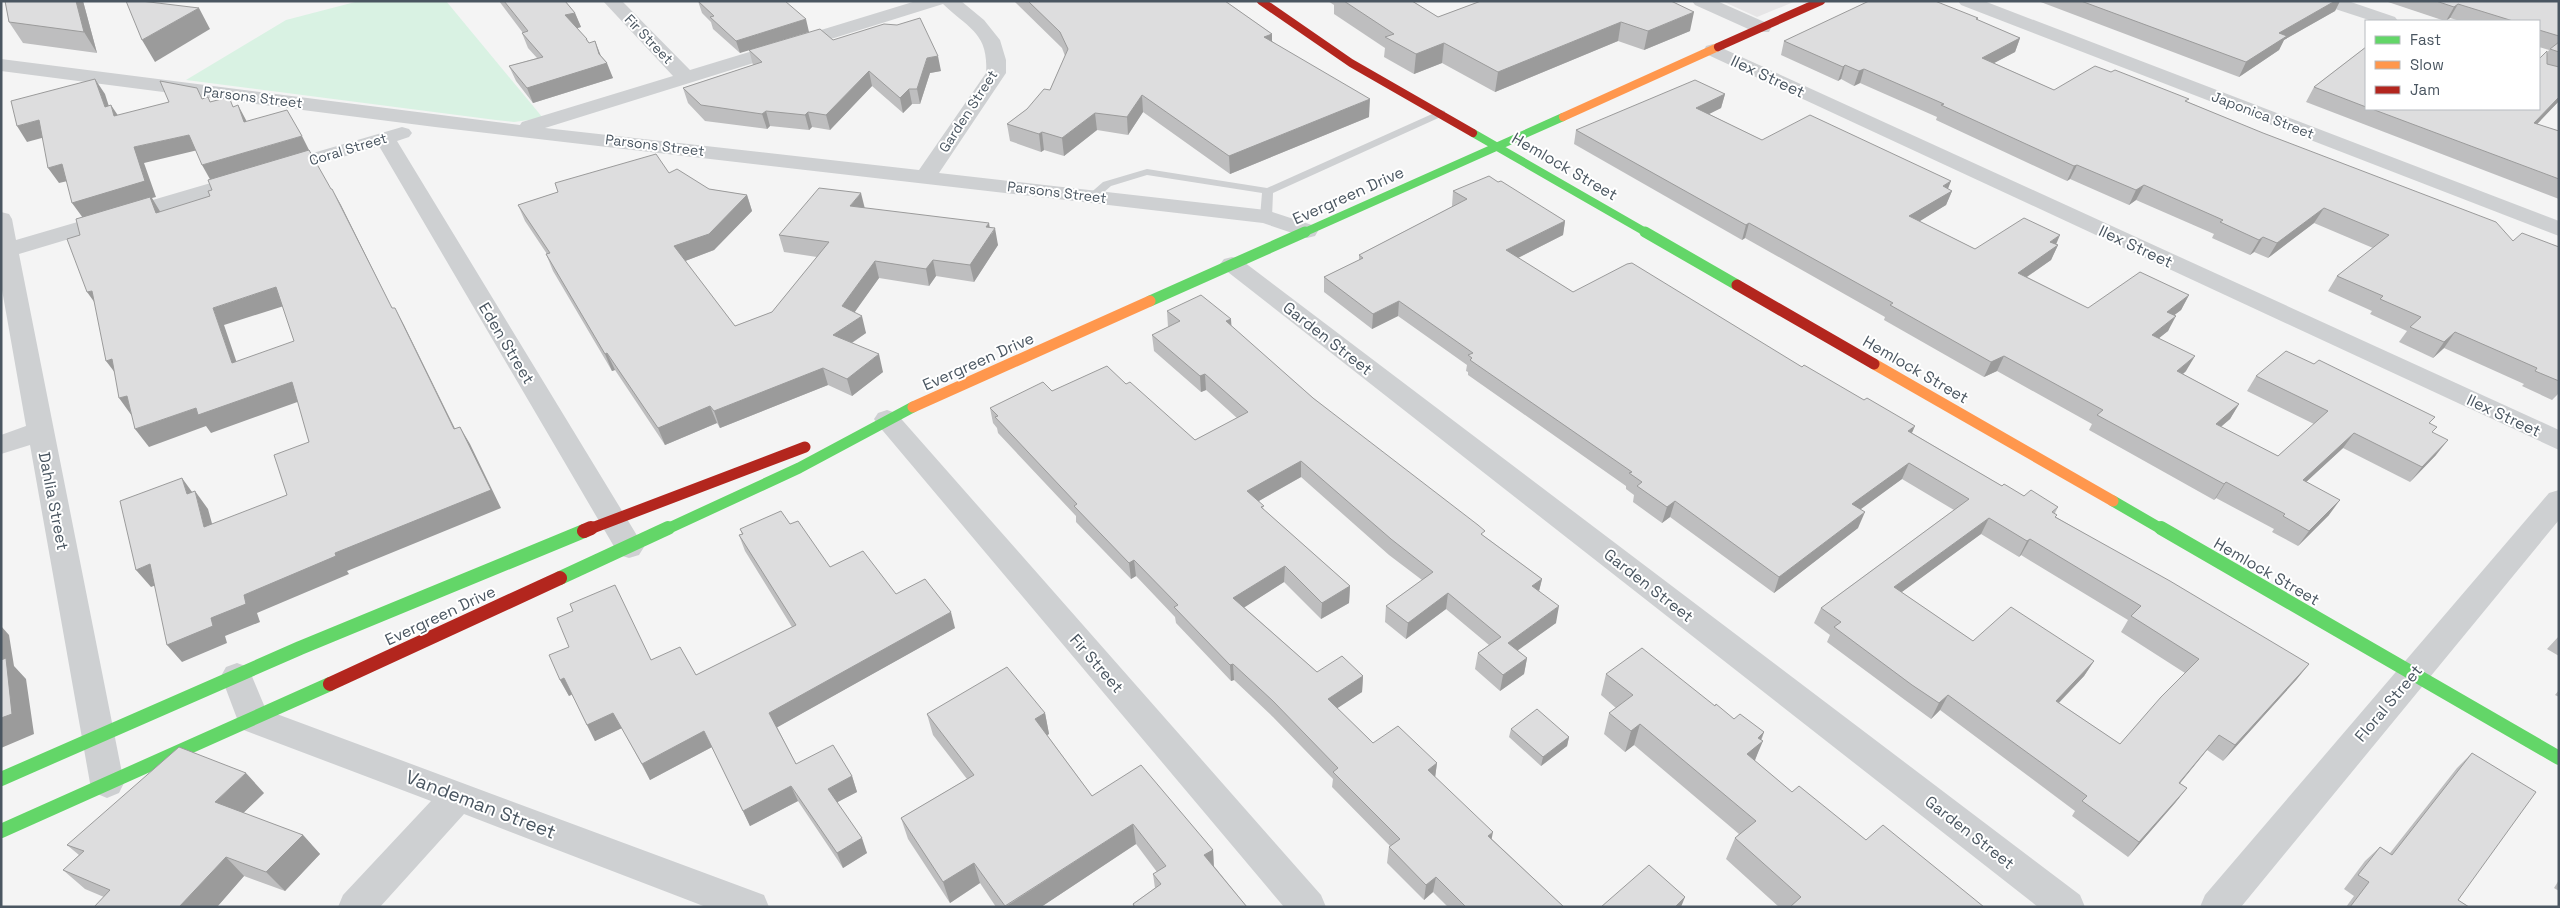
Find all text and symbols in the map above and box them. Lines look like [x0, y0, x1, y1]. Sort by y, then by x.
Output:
street label: Fir Street [621, 10, 677, 68]
legend [2365, 20, 2540, 110]
text: Fast [2410, 30, 2441, 49]
street label: Ilex Street [1727, 50, 1808, 103]
text: Slow [2410, 55, 2444, 74]
street label: Garden Street [935, 66, 1001, 156]
text: Jam [2410, 80, 2440, 99]
street label: Parsons Street [202, 82, 304, 112]
street label: Japonica Street [2209, 87, 2317, 143]
street label: Hemlock Street [1508, 128, 1621, 205]
street label: Coral Street [307, 129, 389, 169]
street label: Parsons Street [604, 130, 706, 160]
street label: Evergreen Drive [1289, 162, 1407, 229]
street label: Parsons Street [1006, 177, 1108, 207]
street label: Ilex Street [2095, 220, 2176, 273]
street label: Garden Street [1279, 297, 1377, 380]
street label: Eden Street [474, 299, 539, 388]
street label: Evergreen Drive [919, 328, 1037, 395]
street label: Hemlock Street [1859, 331, 1972, 408]
street label: Ilex Street [2463, 389, 2544, 442]
street label: Dahlia Street [34, 450, 73, 552]
street label: Hemlock Street [2210, 533, 2323, 610]
street label: Garden Street [1600, 544, 1698, 627]
street label: Evergreen Drive [382, 581, 499, 650]
street label: Fir Street [1065, 629, 1128, 697]
street label: Floral Street [2350, 660, 2427, 746]
street label: Vandeman Street [402, 764, 560, 845]
street label: Garden Street [1921, 791, 2019, 874]

